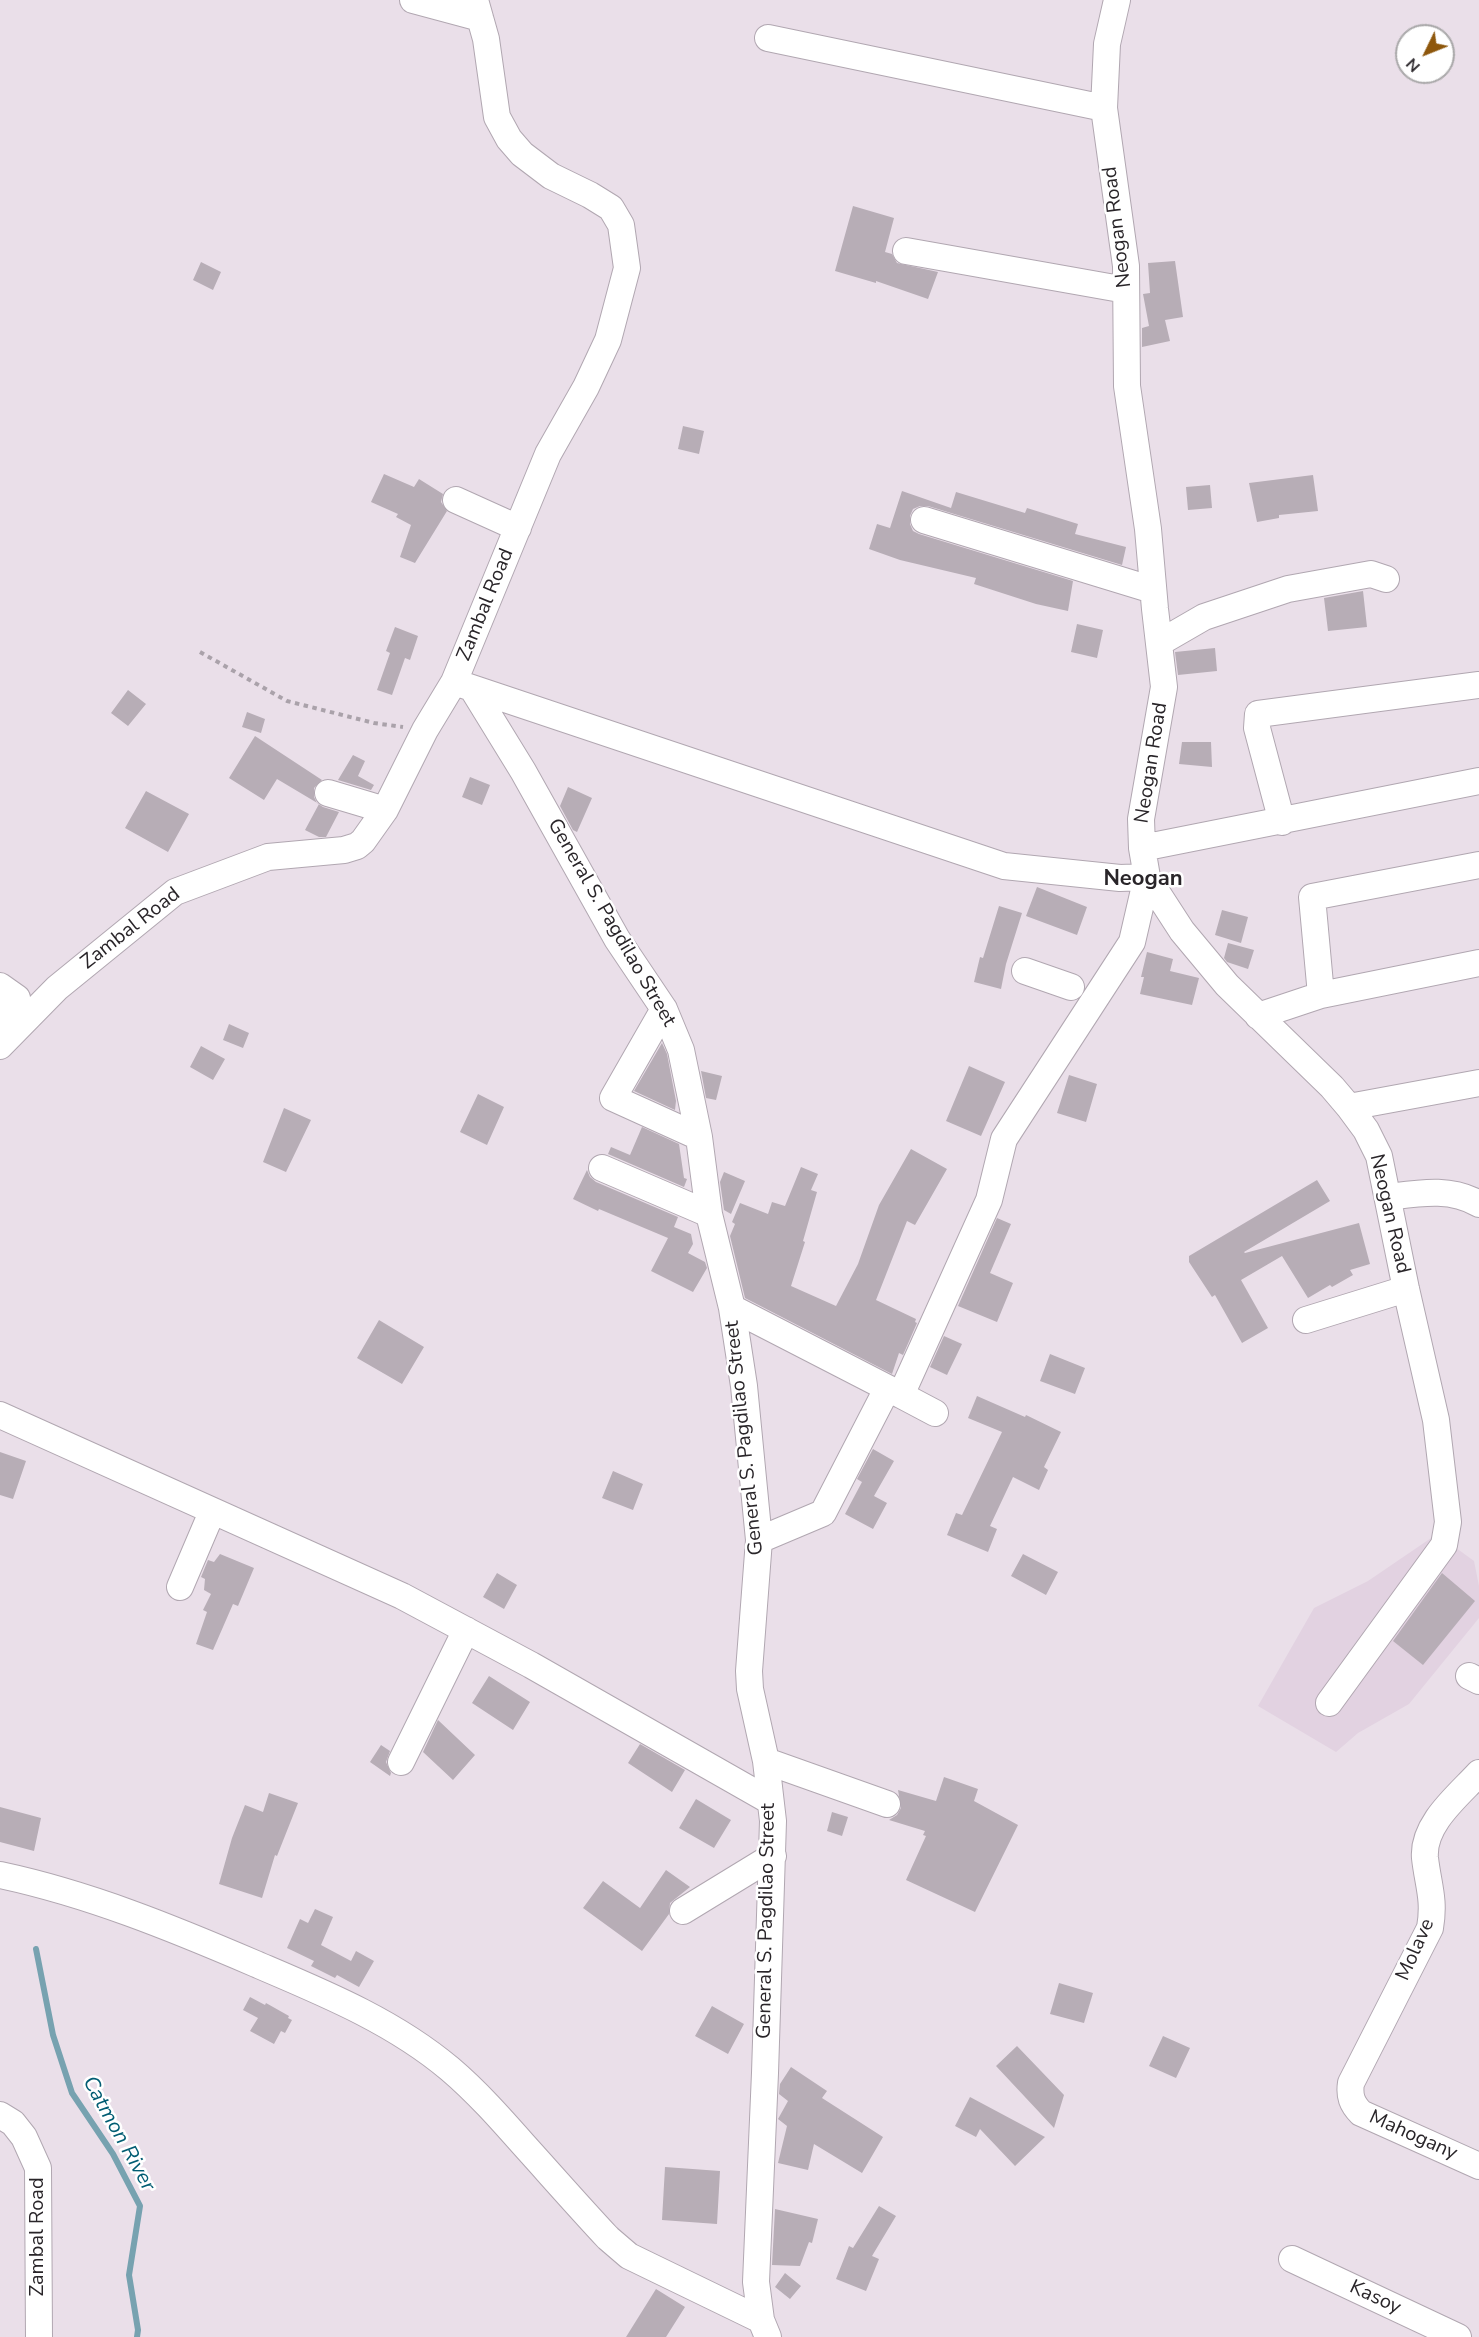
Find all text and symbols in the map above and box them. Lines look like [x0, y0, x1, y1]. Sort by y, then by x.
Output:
north arrow [1395, 24, 1455, 84]
text: N [1401, 53, 1425, 77]
street label: Neogan Road [1099, 165, 1137, 289]
street label: Zambal Road [453, 545, 519, 665]
street label: Neogan Road [1131, 701, 1173, 825]
street label: General S. Pagdilao Street [542, 815, 680, 1031]
district label: Neogan [1103, 867, 1183, 893]
street label: Zambal Road [77, 883, 185, 975]
street label: Neogan Road [1364, 1152, 1414, 1276]
street label: General S. Pagdilao Street [721, 1319, 769, 1557]
street label: General S. Pagdilao Street [753, 1803, 781, 2039]
street label: Molave [1392, 1915, 1440, 1985]
water label: Catmon River [76, 2072, 160, 2196]
street label: Mahogany [1365, 2106, 1461, 2166]
street label: Zambal Road [26, 2177, 50, 2297]
street label: Kasoy [1345, 2276, 1405, 2320]

